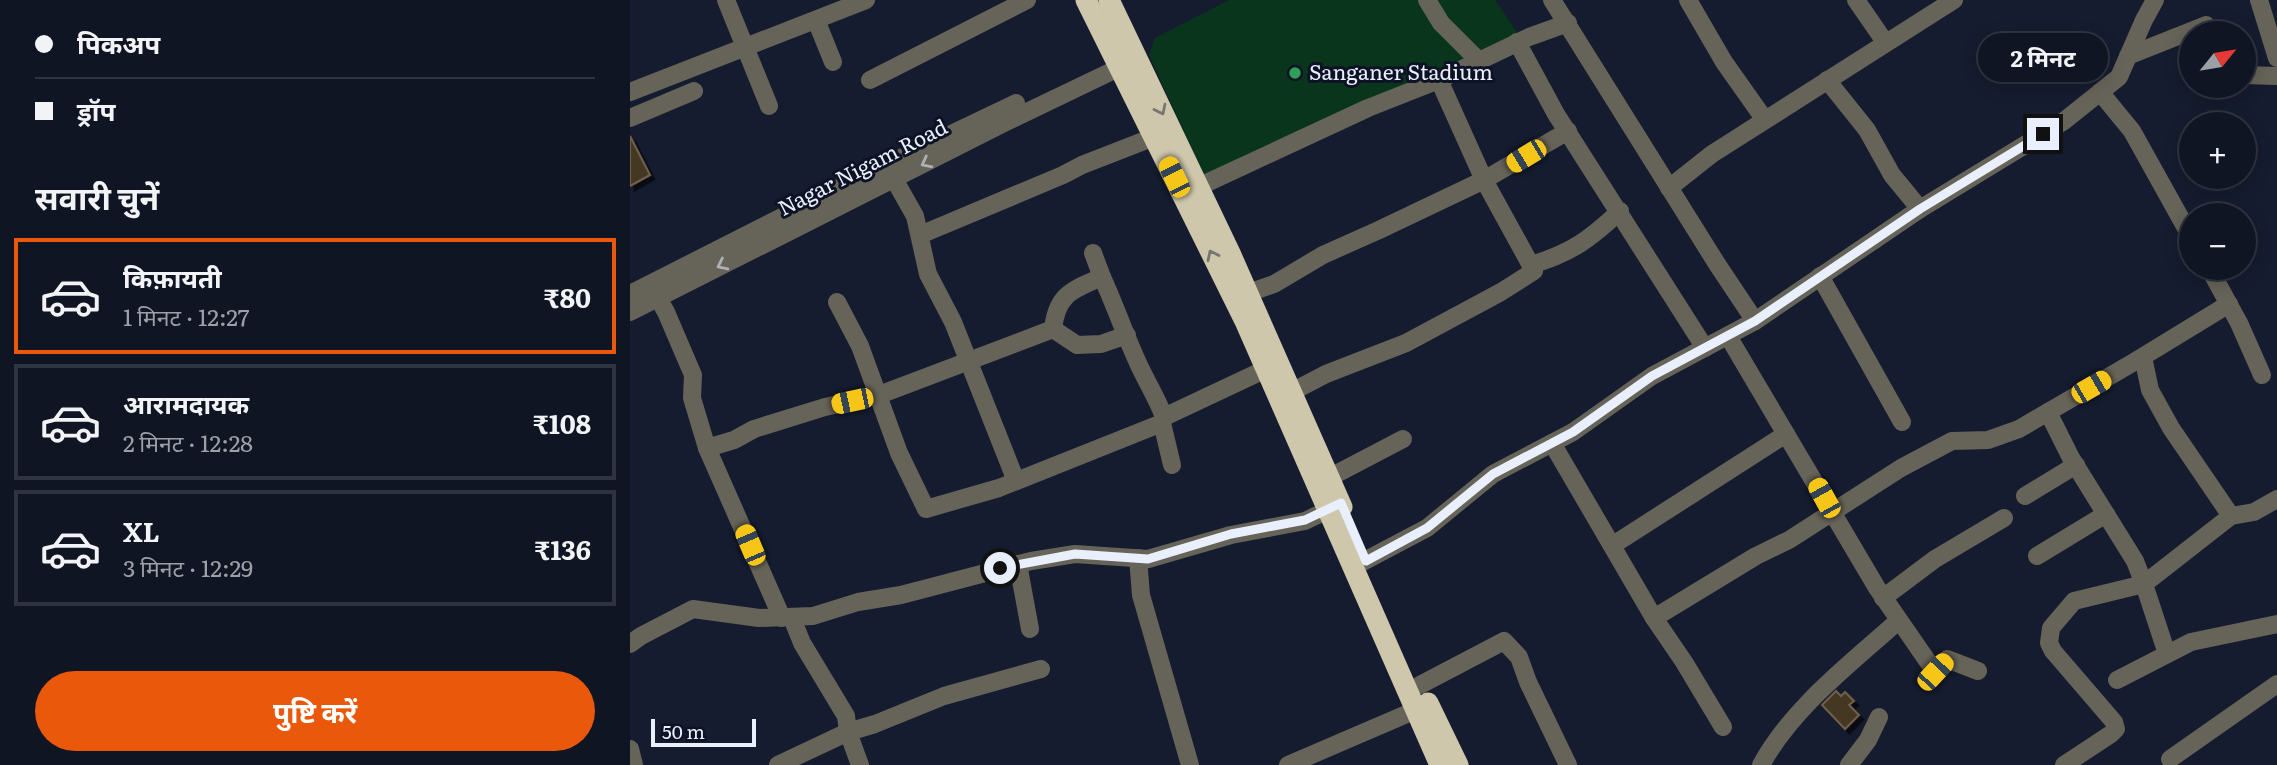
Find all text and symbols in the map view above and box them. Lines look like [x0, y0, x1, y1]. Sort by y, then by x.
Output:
north arrow [2179, 21, 2256, 98]
map controls [2179, 21, 2256, 280]
text: पिकअप [77, 23, 160, 62]
callout: 2 मिनट [1978, 32, 2108, 82]
text: 2 मिनट [2010, 40, 2076, 74]
place label: Sanganer Stadium [1309, 55, 1493, 86]
marker: Sanganer Stadium [1287, 65, 1303, 81]
text: ड्रॉप [77, 90, 115, 129]
one-way arrow [1152, 103, 1166, 115]
street label: Nagar Nigam Road [772, 110, 952, 222]
button: + [2179, 112, 2256, 189]
route end [2027, 118, 2059, 150]
car [1503, 136, 1550, 176]
one-way arrow [921, 154, 933, 168]
car [1156, 154, 1193, 200]
text: सवारी चुनें [35, 172, 159, 220]
button: − [2179, 203, 2256, 280]
one-way arrow [1207, 250, 1221, 262]
one-way arrow [717, 256, 729, 270]
text: किफ़ायती [123, 257, 222, 296]
icon: car [39, 265, 102, 328]
text: ₹80 [544, 277, 591, 316]
text: 1 मिनट · 12:27 [123, 299, 249, 333]
car [2068, 367, 2115, 407]
text: आरामदायक [123, 383, 249, 422]
car [830, 386, 875, 416]
icon: car [39, 391, 102, 454]
text: ₹108 [533, 403, 591, 442]
text: 2 मिनट · 12:28 [123, 425, 253, 459]
car [1805, 475, 1844, 521]
text: XL [123, 511, 160, 550]
icon: car [39, 517, 102, 580]
car [733, 522, 768, 568]
text: ₹136 [535, 529, 591, 568]
text: 3 मिनट · 12:29 [123, 550, 253, 584]
route start [984, 552, 1016, 584]
car [1913, 649, 1958, 695]
button: पुष्टि करें [35, 671, 595, 751]
scale bar [651, 716, 756, 748]
text: 50 m [662, 717, 705, 745]

